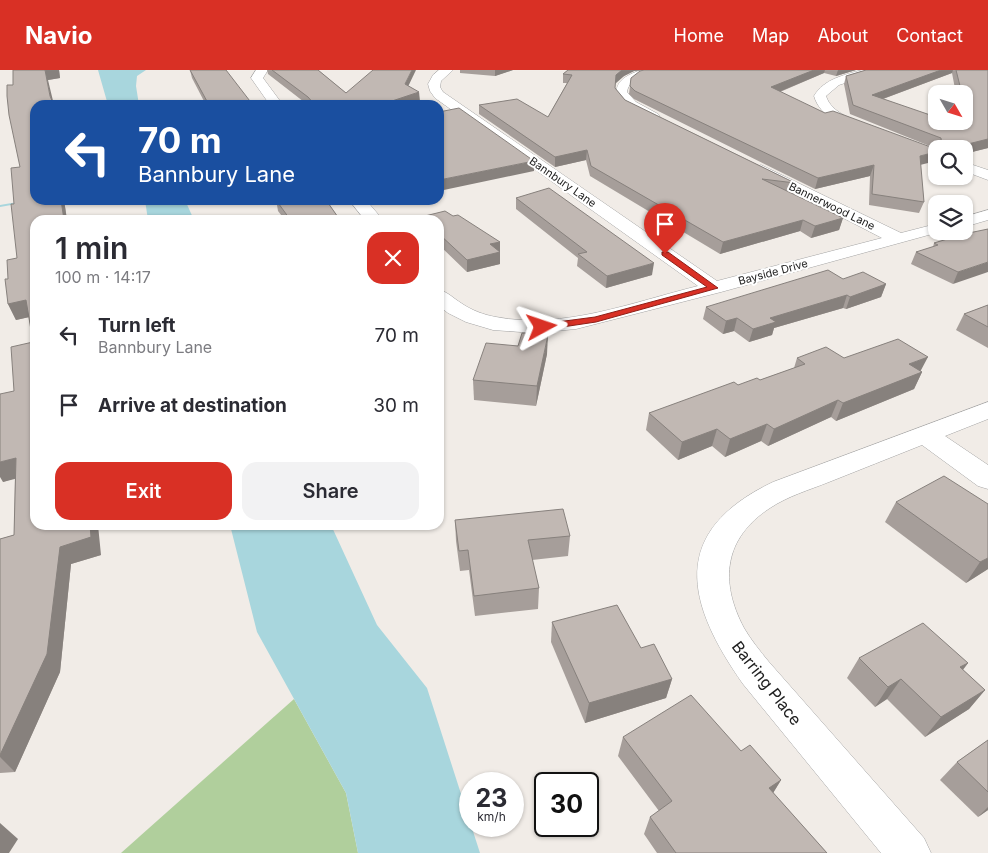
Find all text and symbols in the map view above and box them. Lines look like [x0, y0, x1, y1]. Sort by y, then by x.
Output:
text: Navio [25, 21, 92, 50]
text: Home [674, 25, 724, 46]
text: Map [752, 25, 789, 46]
text: About [817, 25, 868, 46]
text: Contact [896, 25, 963, 46]
north arrow [928, 85, 972, 130]
map controls [928, 85, 973, 240]
text: 70 m [138, 119, 222, 161]
icon: left [55, 120, 120, 185]
button: search [928, 140, 973, 185]
street label: Bannbury Lane [527, 154, 599, 210]
text: Bannbury Lane [138, 161, 295, 187]
street label: Bannerwood Lane [787, 179, 877, 233]
button: layers [928, 195, 973, 240]
pin [644, 203, 686, 254]
icon: arrive [651, 210, 679, 238]
text: 1 min [55, 230, 128, 266]
button: close [367, 232, 419, 284]
street label: Bayside Drive [737, 256, 809, 288]
text: 100 m · 14:17 [55, 267, 151, 287]
position arrow [515, 300, 567, 352]
text: Turn left [98, 314, 176, 337]
icon: left [55, 321, 83, 349]
text: 70 m [375, 324, 419, 347]
text: Bannbury Lane [98, 337, 212, 357]
icon: arrive [55, 391, 83, 419]
text: Arrive at destination [98, 394, 287, 417]
text: 30 m [373, 394, 419, 417]
button: Exit [55, 462, 232, 520]
button: Share [242, 462, 419, 520]
street label: Barring Place [728, 637, 806, 729]
speed limit sign: 30 [534, 772, 599, 837]
text: 23 [476, 783, 507, 813]
text: km/h [477, 809, 506, 824]

